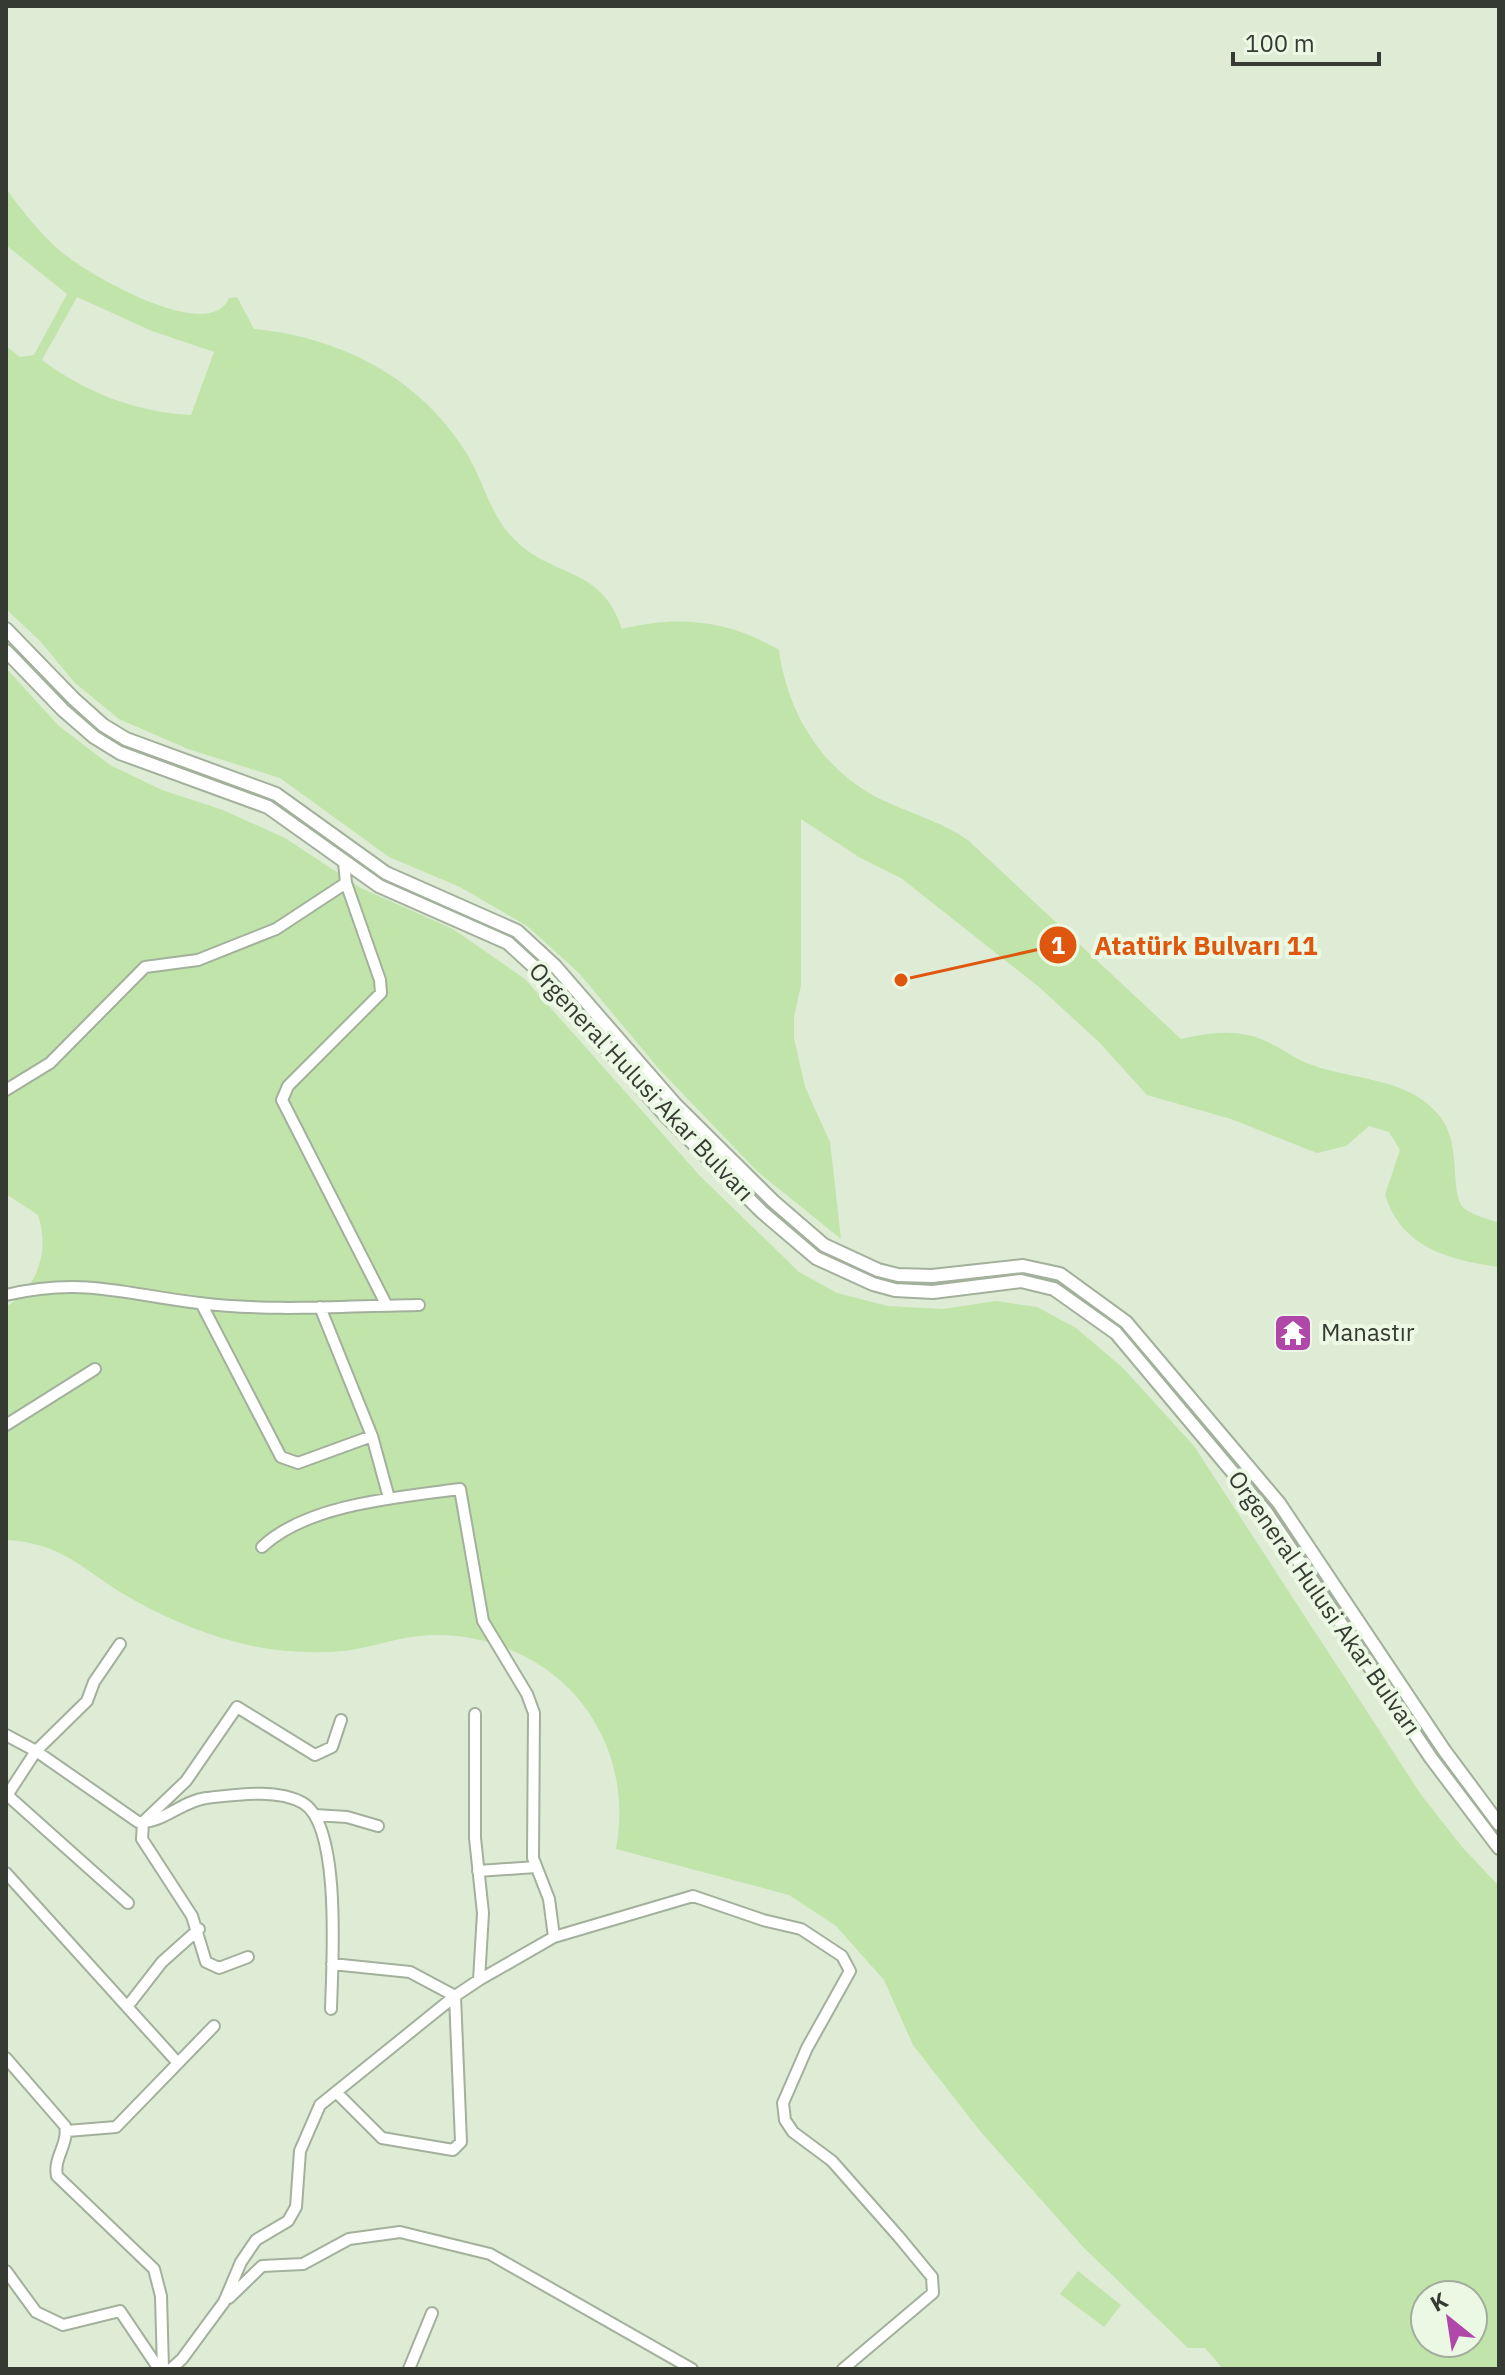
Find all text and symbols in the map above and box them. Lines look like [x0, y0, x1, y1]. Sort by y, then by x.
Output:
scale bar [1233, 16, 1379, 66]
text: 100 m [1245, 27, 1315, 59]
callout: Atatürk Bulvarı 11 [1038, 920, 1334, 970]
text: Atatürk Bulvarı 11 [1094, 928, 1318, 962]
text: 1 [1051, 929, 1065, 961]
street label: Orgeneral Hulusi Akar Bulvarı [522, 955, 761, 1208]
temple icon: Manastır [1272, 1312, 1314, 1354]
place label: Manastır [1321, 1316, 1415, 1348]
street label: Orgeneral Hulusi Akar Bulvarı [1221, 1464, 1428, 1741]
north arrow [1409, 2279, 1489, 2359]
text: K [1425, 2285, 1453, 2318]

